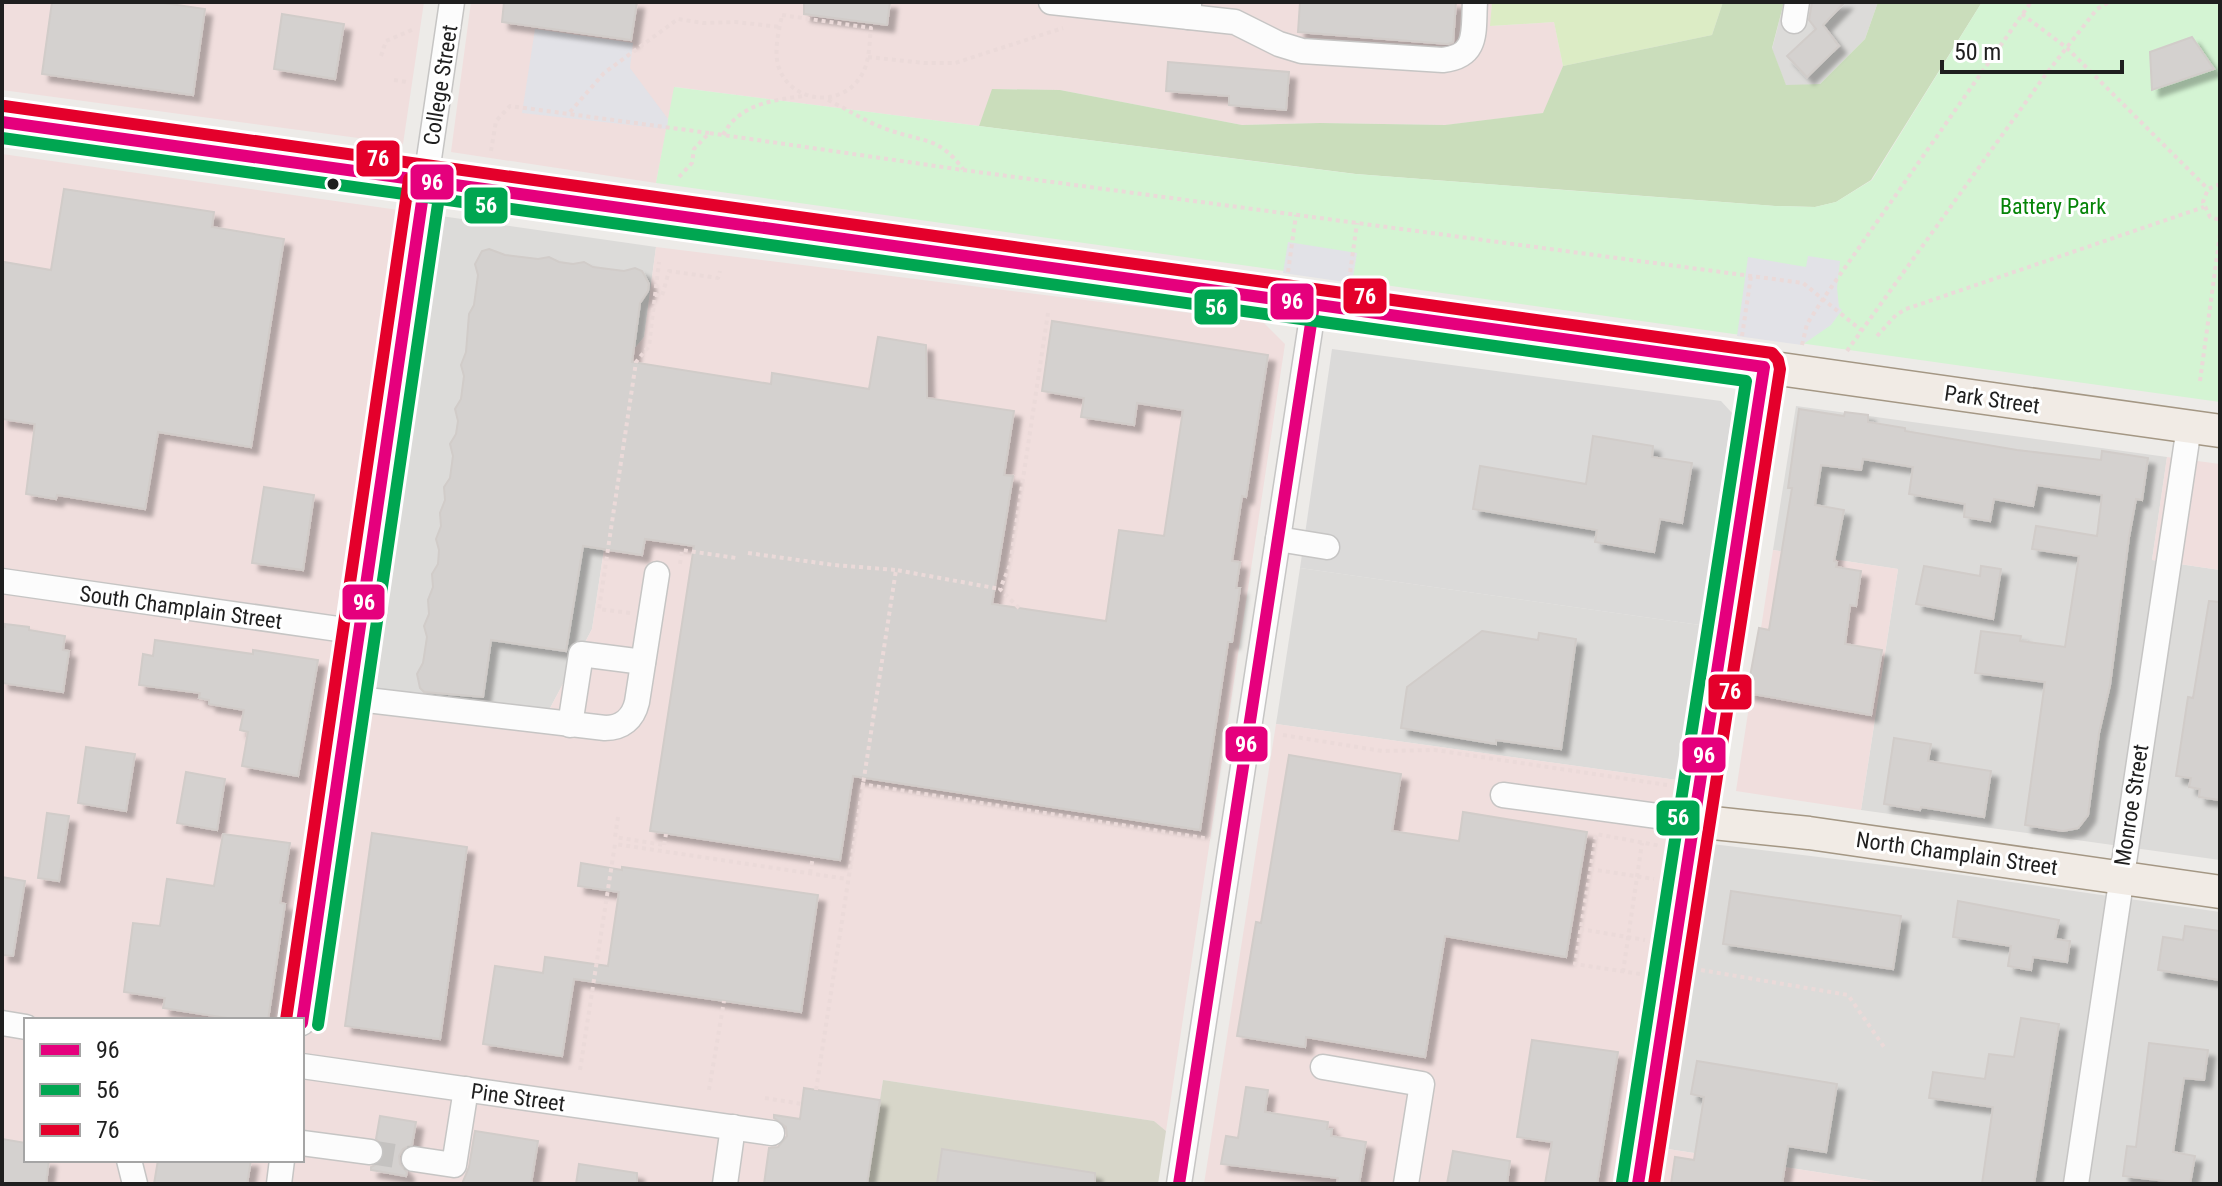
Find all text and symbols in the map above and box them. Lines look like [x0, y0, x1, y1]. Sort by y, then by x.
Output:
street label: College Street [419, 23, 462, 147]
scale bar [1942, 24, 2122, 74]
text: 50 m [1954, 38, 2001, 66]
line badge: 76 [355, 139, 401, 178]
text: 76 [367, 146, 389, 171]
line badge: 96 [409, 163, 455, 201]
text: 96 [421, 170, 443, 195]
unlabelled marker [325, 176, 341, 192]
line badge: 56 [463, 186, 509, 225]
text: 56 [475, 193, 497, 218]
park label: Battery Park [2000, 194, 2106, 219]
line badge: 76 [1342, 277, 1388, 315]
line badge: 96 [1269, 282, 1315, 321]
text: 76 [1354, 284, 1376, 309]
line badge: 56 [1193, 288, 1239, 326]
text: 96 [1281, 289, 1303, 314]
text: 56 [1205, 295, 1227, 320]
street label: Park Street [1943, 380, 2041, 419]
street label: South Champlain Street [78, 581, 284, 634]
line badge: 96 [341, 583, 386, 621]
text: 96 [353, 590, 375, 615]
line badge: 76 [1707, 673, 1753, 711]
text: 76 [1719, 679, 1741, 704]
line badge: 96 [1224, 725, 1269, 763]
text: 96 [1235, 732, 1257, 757]
line badge: 96 [1681, 736, 1727, 774]
street label: Monroe Street [2110, 742, 2153, 868]
text: 96 [1693, 743, 1715, 768]
line badge: 56 [1655, 799, 1701, 837]
text: 56 [1667, 805, 1689, 830]
street label: North Champlain Street [1855, 827, 2059, 880]
legend [24, 1018, 304, 1162]
text: 96 [96, 1036, 120, 1064]
text: 56 [96, 1076, 120, 1104]
street label: Pine Street [469, 1079, 567, 1116]
text: 76 [96, 1116, 120, 1144]

